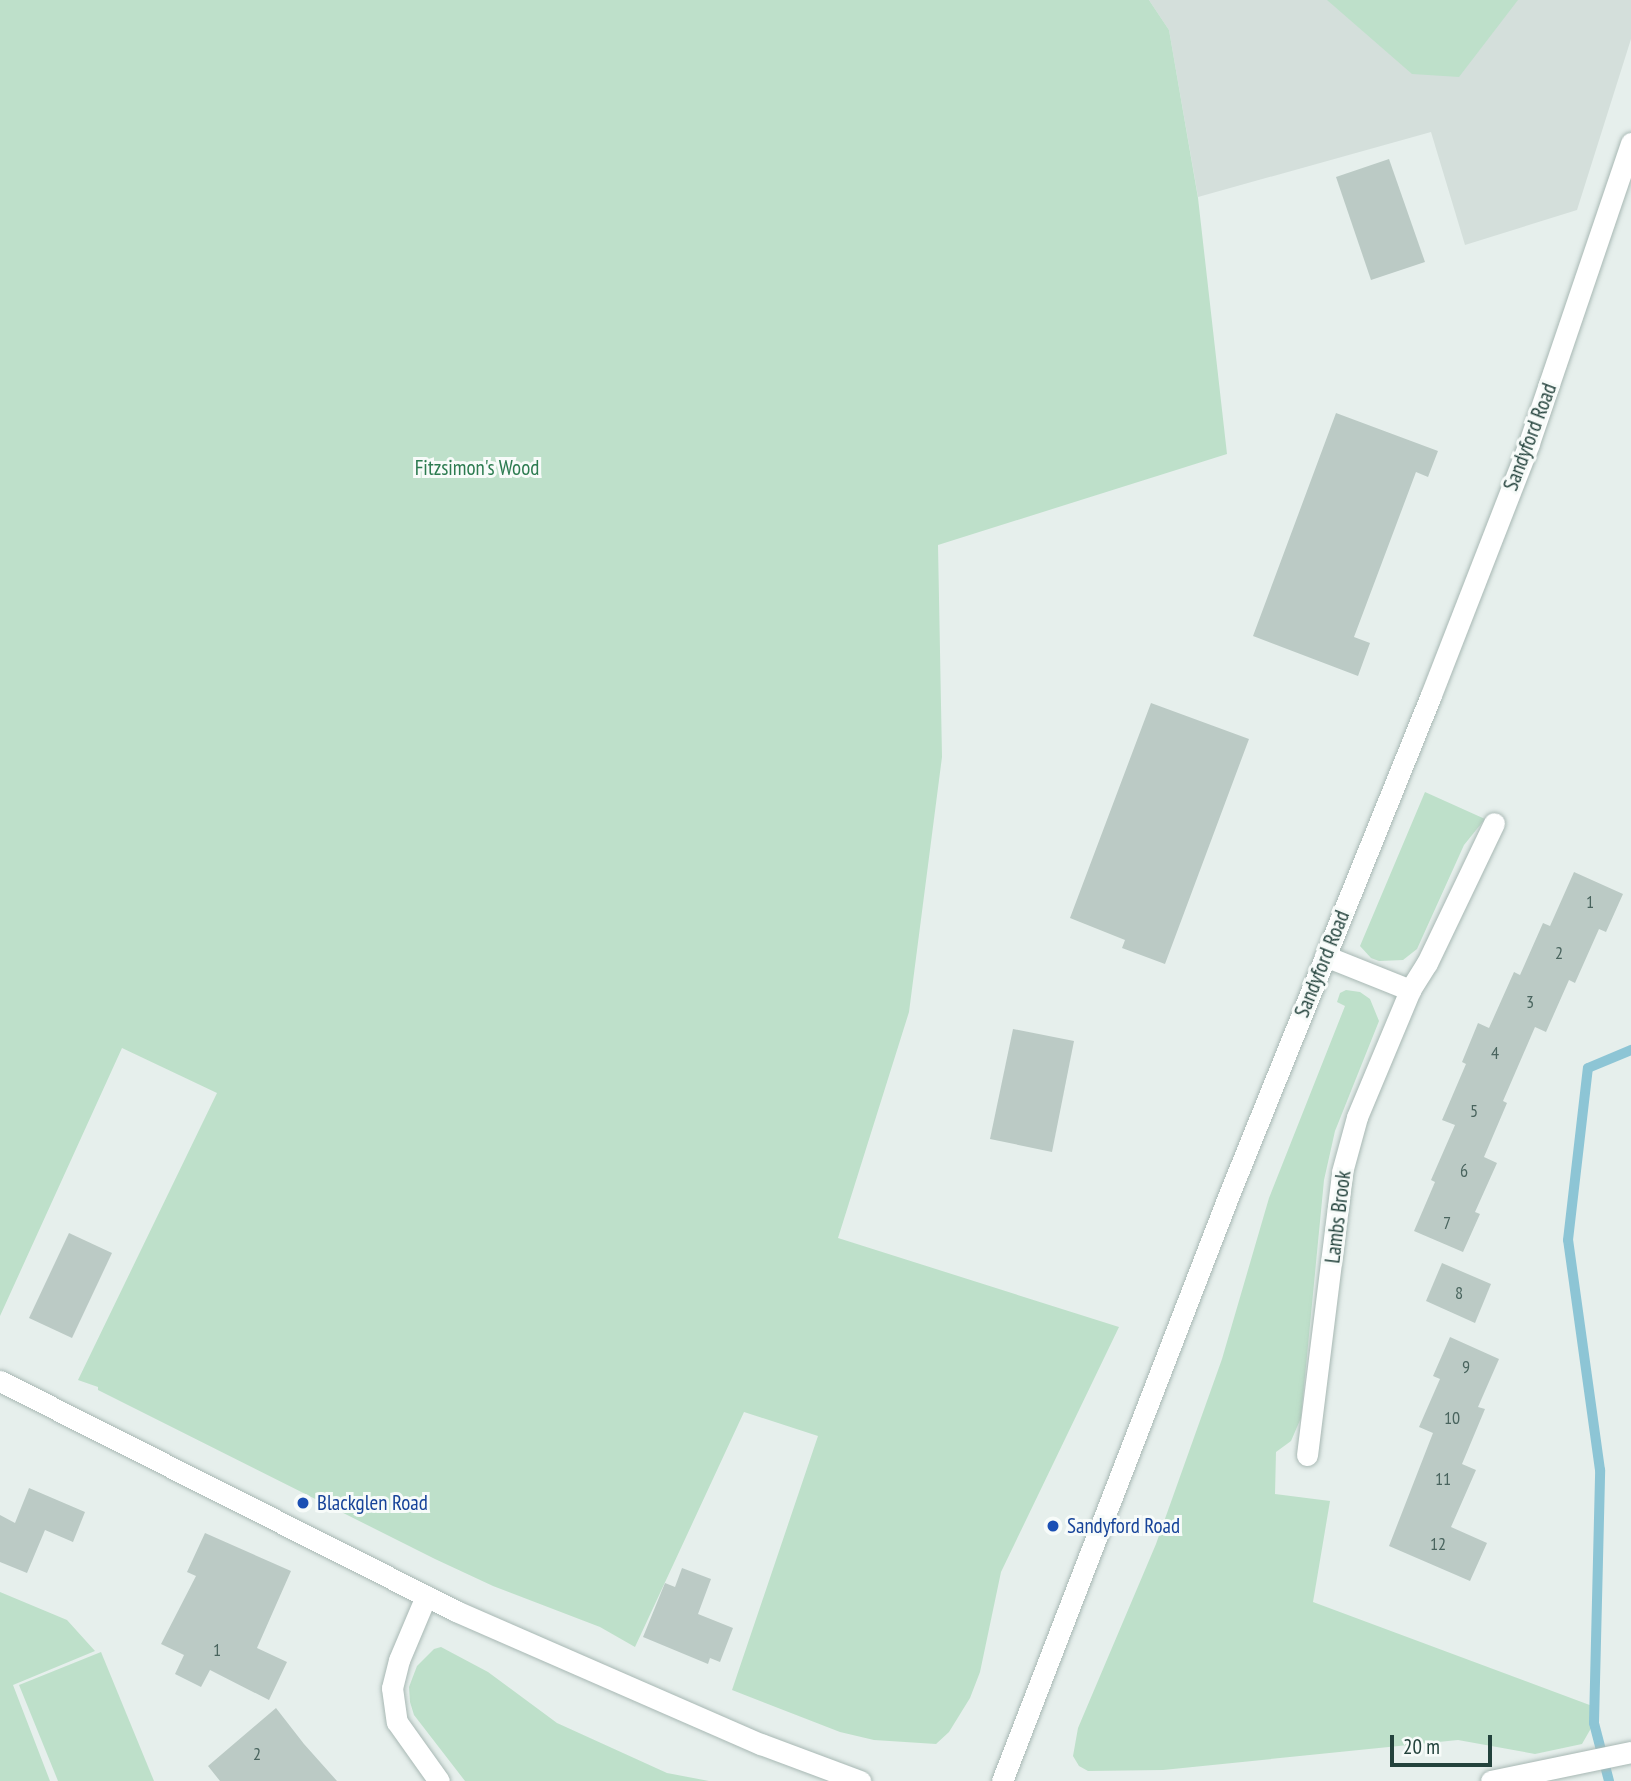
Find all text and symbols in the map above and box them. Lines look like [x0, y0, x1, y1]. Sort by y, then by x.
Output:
street label: Sandyford Road [1498, 380, 1562, 494]
park label: Fitzsimon's Wood [414, 455, 540, 481]
house number: 1 [1586, 891, 1594, 913]
street label: Sandyford Road [1289, 907, 1355, 1021]
house number: 2 [1555, 942, 1563, 964]
house number: 3 [1526, 991, 1534, 1013]
house number: 4 [1491, 1042, 1499, 1064]
house number: 5 [1470, 1100, 1478, 1122]
house number: 6 [1460, 1160, 1468, 1182]
street label: Lambs Brook [1320, 1169, 1356, 1265]
house number: 7 [1443, 1212, 1451, 1234]
house number: 8 [1455, 1282, 1463, 1304]
house number: 9 [1462, 1356, 1470, 1378]
house number: 10 [1444, 1407, 1460, 1429]
house number: 11 [1435, 1468, 1451, 1490]
place label: Blackglen Road [317, 1490, 428, 1516]
marker: Blackglen Road [295, 1495, 311, 1511]
place label: Sandyford Road [1067, 1513, 1180, 1539]
marker: Sandyford Road [1045, 1518, 1061, 1534]
house number: 12 [1430, 1533, 1446, 1555]
house number: 1 [213, 1639, 221, 1661]
scale bar [1393, 1722, 1494, 1766]
text: 20 m [1403, 1733, 1440, 1760]
house number: 2 [253, 1743, 261, 1765]

